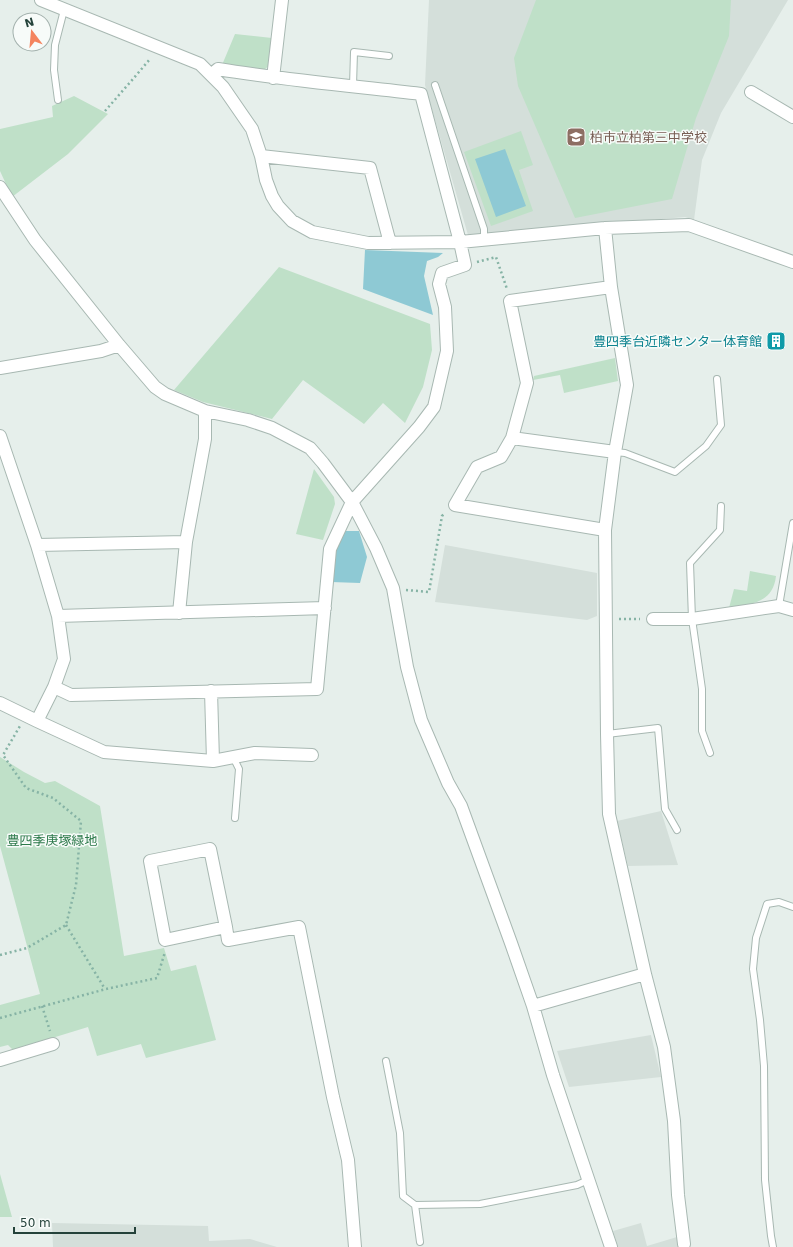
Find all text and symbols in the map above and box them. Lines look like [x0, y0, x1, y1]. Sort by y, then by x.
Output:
north arrow [12, 12, 52, 52]
text: N [23, 15, 36, 30]
school or university icon: 柏市立柏第三中学校 [565, 126, 587, 148]
place label: 柏市立柏第三中学校 [590, 130, 707, 145]
building icon: 豊四季台近隣センター体育館 [765, 330, 787, 352]
place label: 豊四季台近隣センター体育館 [593, 334, 762, 349]
park label: 豊四季庚塚緑地 [6, 833, 98, 848]
scale bar [14, 1209, 135, 1235]
text: 50 m [20, 1216, 51, 1230]

